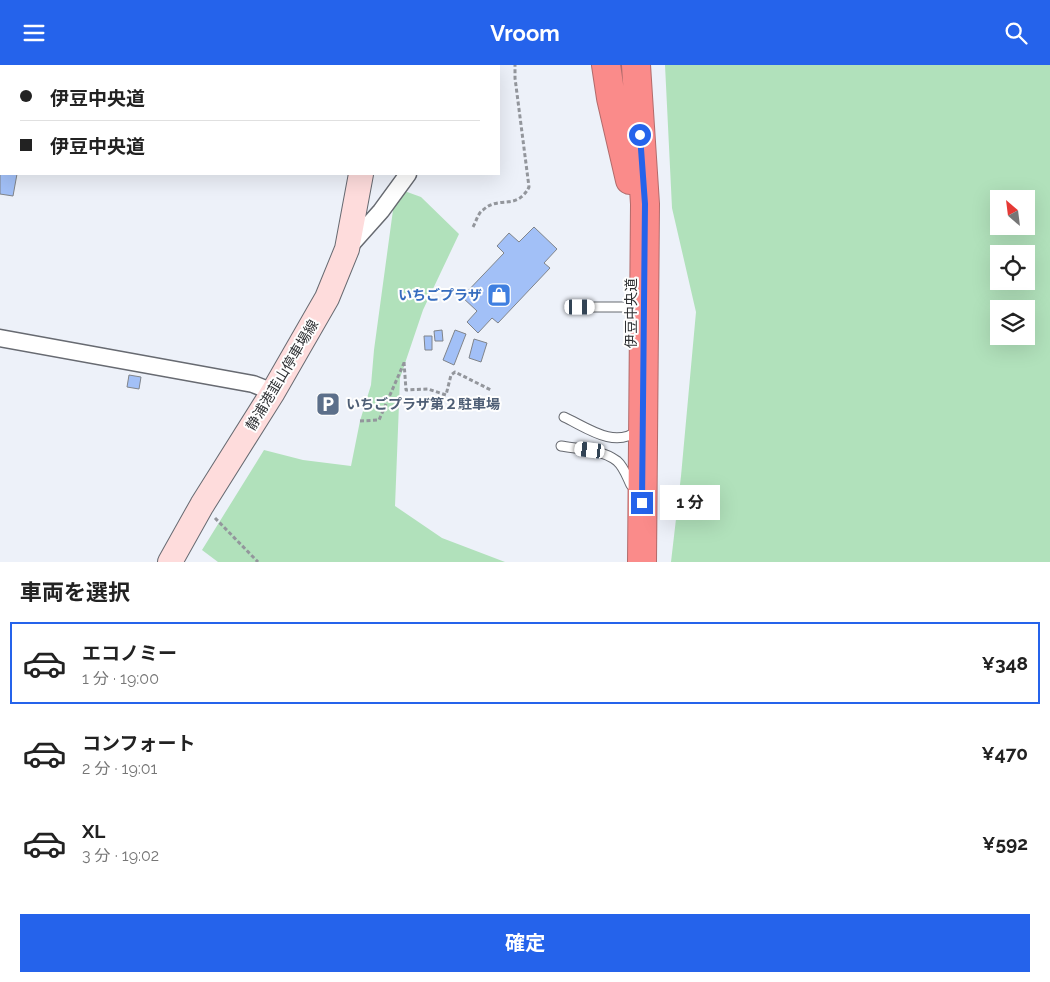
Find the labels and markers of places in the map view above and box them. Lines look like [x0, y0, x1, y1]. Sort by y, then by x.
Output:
shop icon: いちごプラザ [486, 282, 512, 308]
place label: いちごプラザ [398, 287, 482, 303]
parking icon: いちごプラザ第２駐車場 [315, 391, 341, 417]
place label: いちごプラザ第２駐車場 [346, 396, 500, 412]

